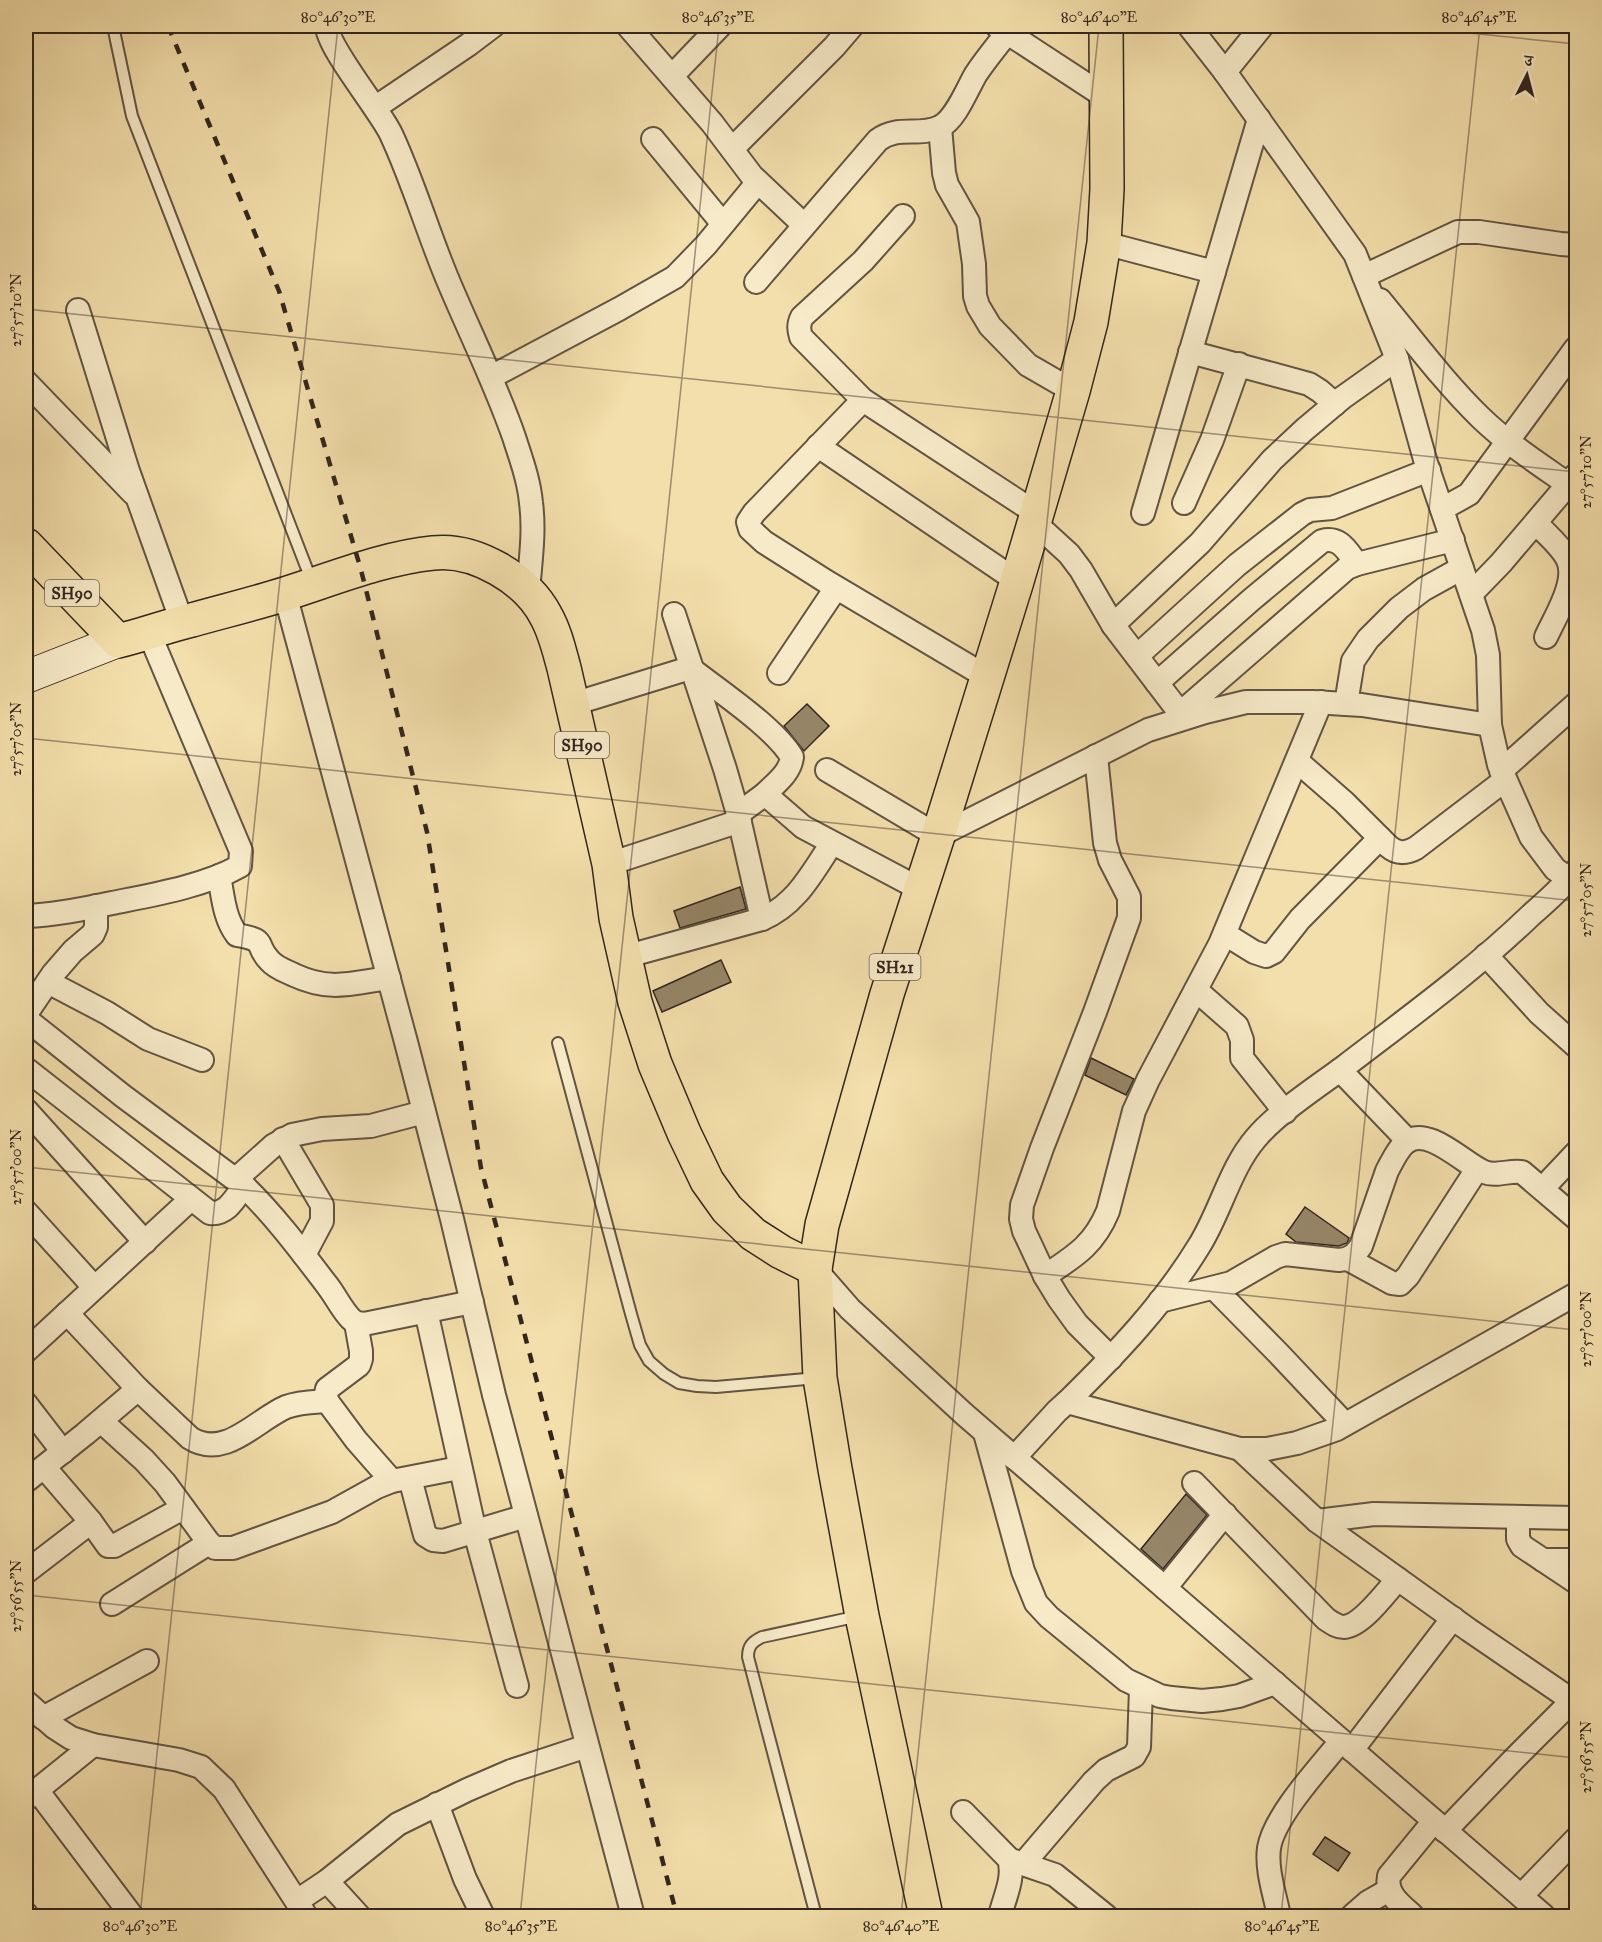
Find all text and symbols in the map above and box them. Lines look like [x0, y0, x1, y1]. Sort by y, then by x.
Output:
text: 80°46'30"E [301, 8, 375, 26]
text: 80°46'35"E [682, 8, 755, 26]
text: 80°46'40"E [1061, 8, 1138, 26]
text: 80°46'45"E [1442, 8, 1517, 26]
north arrow [1497, 45, 1557, 105]
text: उ [1522, 51, 1535, 71]
text: 27°57'10"N [7, 273, 25, 347]
text: 27°57'10"N [1577, 435, 1595, 509]
road number: SH90 [45, 580, 99, 606]
text: 27°57'05"N [7, 701, 25, 776]
road number: SH90 [555, 732, 609, 758]
text: 27°57'05"N [1577, 862, 1595, 937]
road number: SH21 [870, 954, 920, 980]
text: 27°57'00"N [7, 1129, 25, 1205]
text: 27°57'00"N [1577, 1291, 1595, 1367]
text: 27°56'55"N [7, 1559, 25, 1632]
text: 27°56'55"N [1577, 1720, 1595, 1793]
text: 80°46'30"E [103, 1917, 177, 1935]
text: 80°46'35"E [485, 1917, 558, 1935]
text: 80°46'40"E [863, 1917, 940, 1935]
text: 80°46'45"E [1245, 1917, 1320, 1935]

